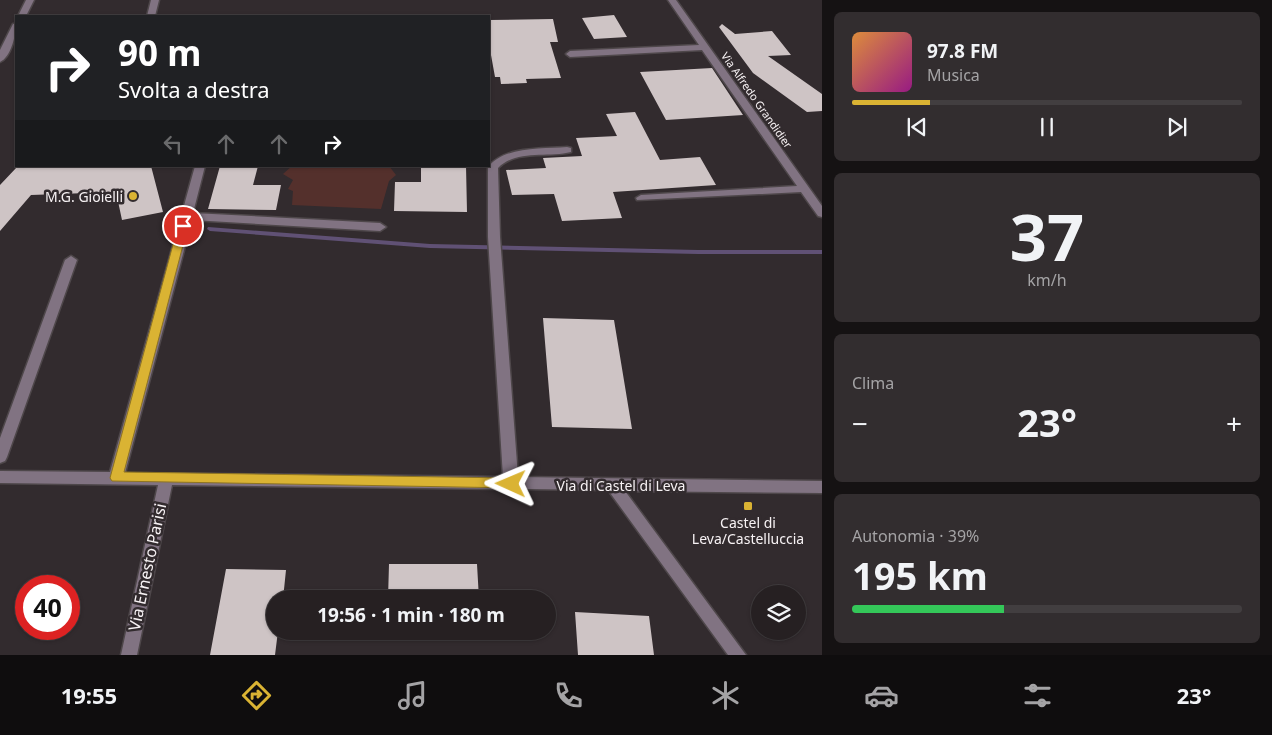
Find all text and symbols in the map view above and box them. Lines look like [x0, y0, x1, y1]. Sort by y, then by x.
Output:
text: 90 m [118, 29, 201, 76]
icon: right [35, 35, 100, 100]
text: 97.8 FM [927, 38, 998, 64]
street label: Via Alfredo Grandidier [718, 49, 796, 151]
text: Musica [927, 64, 980, 86]
text: Svolta a destra [118, 74, 270, 104]
icon: previous [903, 113, 931, 141]
icon: pause [1033, 113, 1061, 141]
icon: next [1163, 113, 1191, 141]
icon: left [159, 130, 187, 158]
icon: ahead [212, 130, 240, 158]
icon: ahead [265, 130, 293, 158]
icon: right [318, 130, 346, 158]
place label: M.G. Gioielli [45, 187, 123, 206]
marker: M.G. Gioielli [127, 190, 139, 202]
text: 37 [1010, 192, 1084, 280]
pin [162, 205, 204, 247]
icon: arrive [169, 212, 197, 240]
text: km/h [1027, 269, 1067, 291]
text: Clima [852, 372, 894, 394]
text: 23° [1017, 396, 1077, 448]
text: − [852, 404, 868, 442]
text: + [1226, 404, 1242, 442]
position arrow [484, 457, 536, 509]
street label: Via di Castel di Leva [557, 476, 685, 495]
marker: Castel di Leva/Castelluccia [742, 500, 754, 512]
street label: Via Ernesto Parisi [123, 501, 171, 633]
place label: Castel di Leva/Castelluccia [692, 513, 804, 548]
text: Autonomia · 39% [852, 525, 979, 547]
text: 195 km [852, 549, 988, 601]
speed limit sign: 40 [15, 575, 80, 640]
map controls [751, 585, 806, 640]
button: layers [751, 585, 806, 640]
text: 19:56 · 1 min · 180 m [317, 602, 505, 628]
icon: directions [239, 678, 274, 713]
icon: music [395, 678, 430, 713]
icon: phone [551, 678, 586, 713]
icon: climate [708, 678, 743, 713]
icon: car [864, 678, 899, 713]
icon: filters [1020, 678, 1055, 713]
text: 19:55 [61, 680, 117, 710]
text: 23° [1177, 680, 1211, 710]

